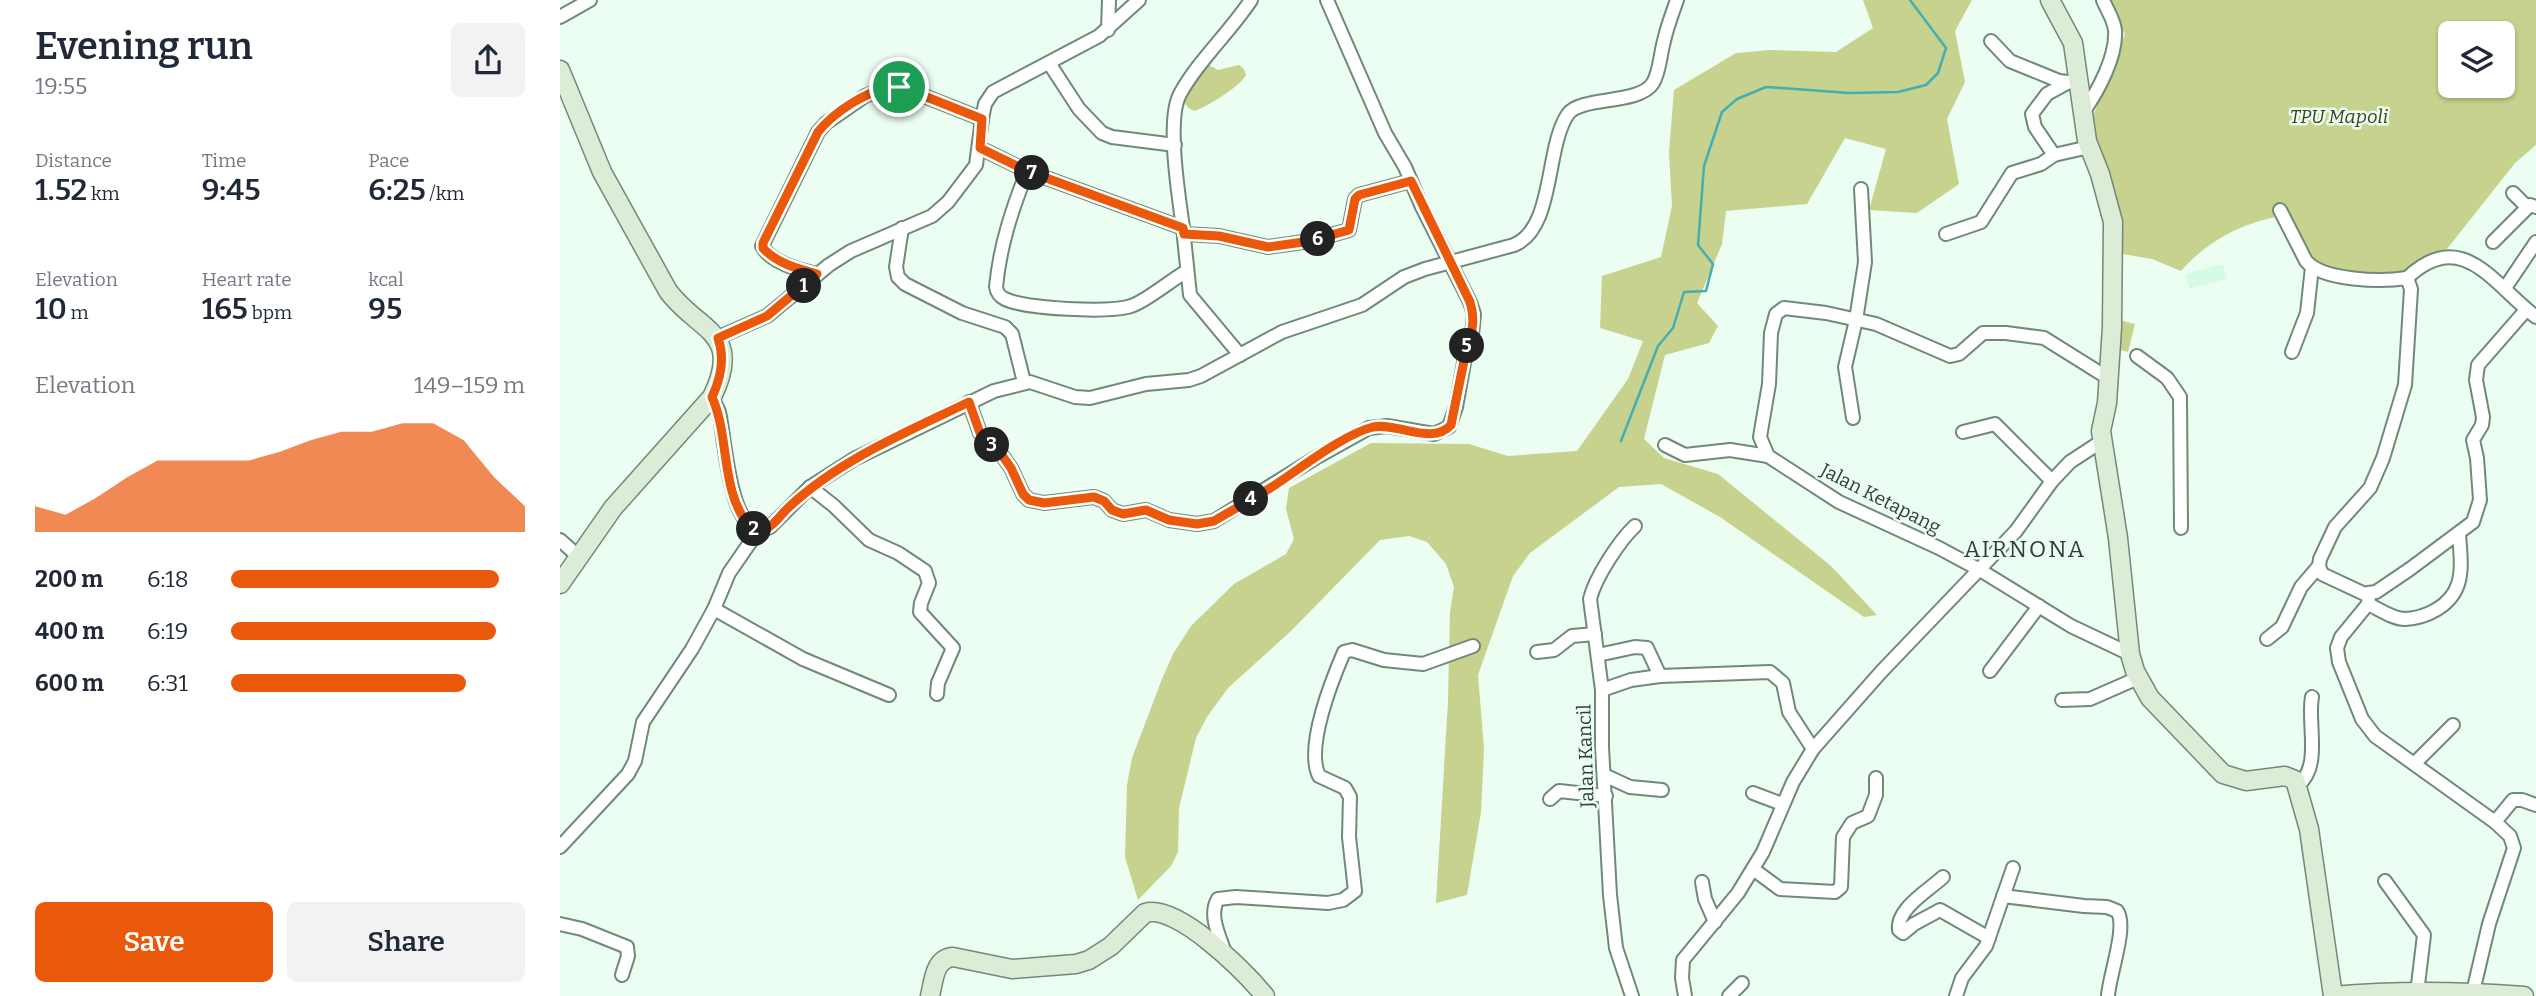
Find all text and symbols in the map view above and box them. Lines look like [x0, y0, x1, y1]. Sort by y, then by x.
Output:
map controls [2438, 21, 2515, 98]
button: layers [2438, 21, 2515, 98]
text: Evening run [35, 23, 253, 69]
button: share [451, 23, 525, 97]
pin [869, 57, 929, 117]
icon: arrive [880, 68, 918, 106]
text: 19:55 [35, 72, 87, 100]
park label: TPU Mapoli [2290, 105, 2388, 128]
text: Distance [35, 149, 112, 172]
text: Time [202, 149, 247, 172]
text: Pace [368, 149, 409, 172]
pin: 7 [1014, 156, 1050, 190]
text: 7 [1026, 161, 1037, 184]
text: 1.52 [35, 172, 87, 208]
text: 9:45 [202, 172, 260, 208]
text: 6:25 [368, 172, 426, 208]
text: km [87, 182, 120, 205]
text: /km [426, 182, 464, 205]
pin: 6 [1300, 222, 1336, 256]
text: 6 [1312, 227, 1323, 250]
text: Elevation [35, 268, 118, 291]
text: Heart rate [202, 268, 292, 291]
text: kcal [368, 268, 404, 291]
pin: 1 [786, 268, 822, 304]
text: 1 [799, 274, 808, 297]
text: 10 [35, 291, 67, 327]
text: 165 [202, 291, 248, 327]
text: 95 [368, 291, 402, 327]
text: m [67, 301, 89, 324]
text: bpm [248, 301, 292, 324]
pin: 5 [1450, 328, 1485, 364]
text: 5 [1461, 334, 1472, 357]
text: Elevation [35, 371, 135, 399]
text: 149–159 m [414, 371, 525, 399]
pin: 3 [974, 428, 1010, 462]
text: 3 [986, 433, 997, 456]
street label: Jalan Ketapang [1816, 458, 1945, 539]
pin: 4 [1234, 482, 1268, 516]
text: 4 [1245, 487, 1256, 510]
pin: 2 [736, 512, 772, 546]
text: 2 [748, 517, 759, 540]
district label: AIRNONA [1964, 535, 2086, 563]
text: 200 m [35, 565, 103, 593]
text: 6:18 [147, 565, 189, 593]
text: 400 m [35, 617, 104, 645]
text: 6:19 [147, 617, 188, 645]
text: 600 m [35, 669, 104, 697]
text: 6:31 [147, 669, 188, 697]
street label: Jalan Kancil [1572, 704, 1599, 809]
button: Save [35, 902, 273, 982]
button: Share [287, 902, 525, 982]

